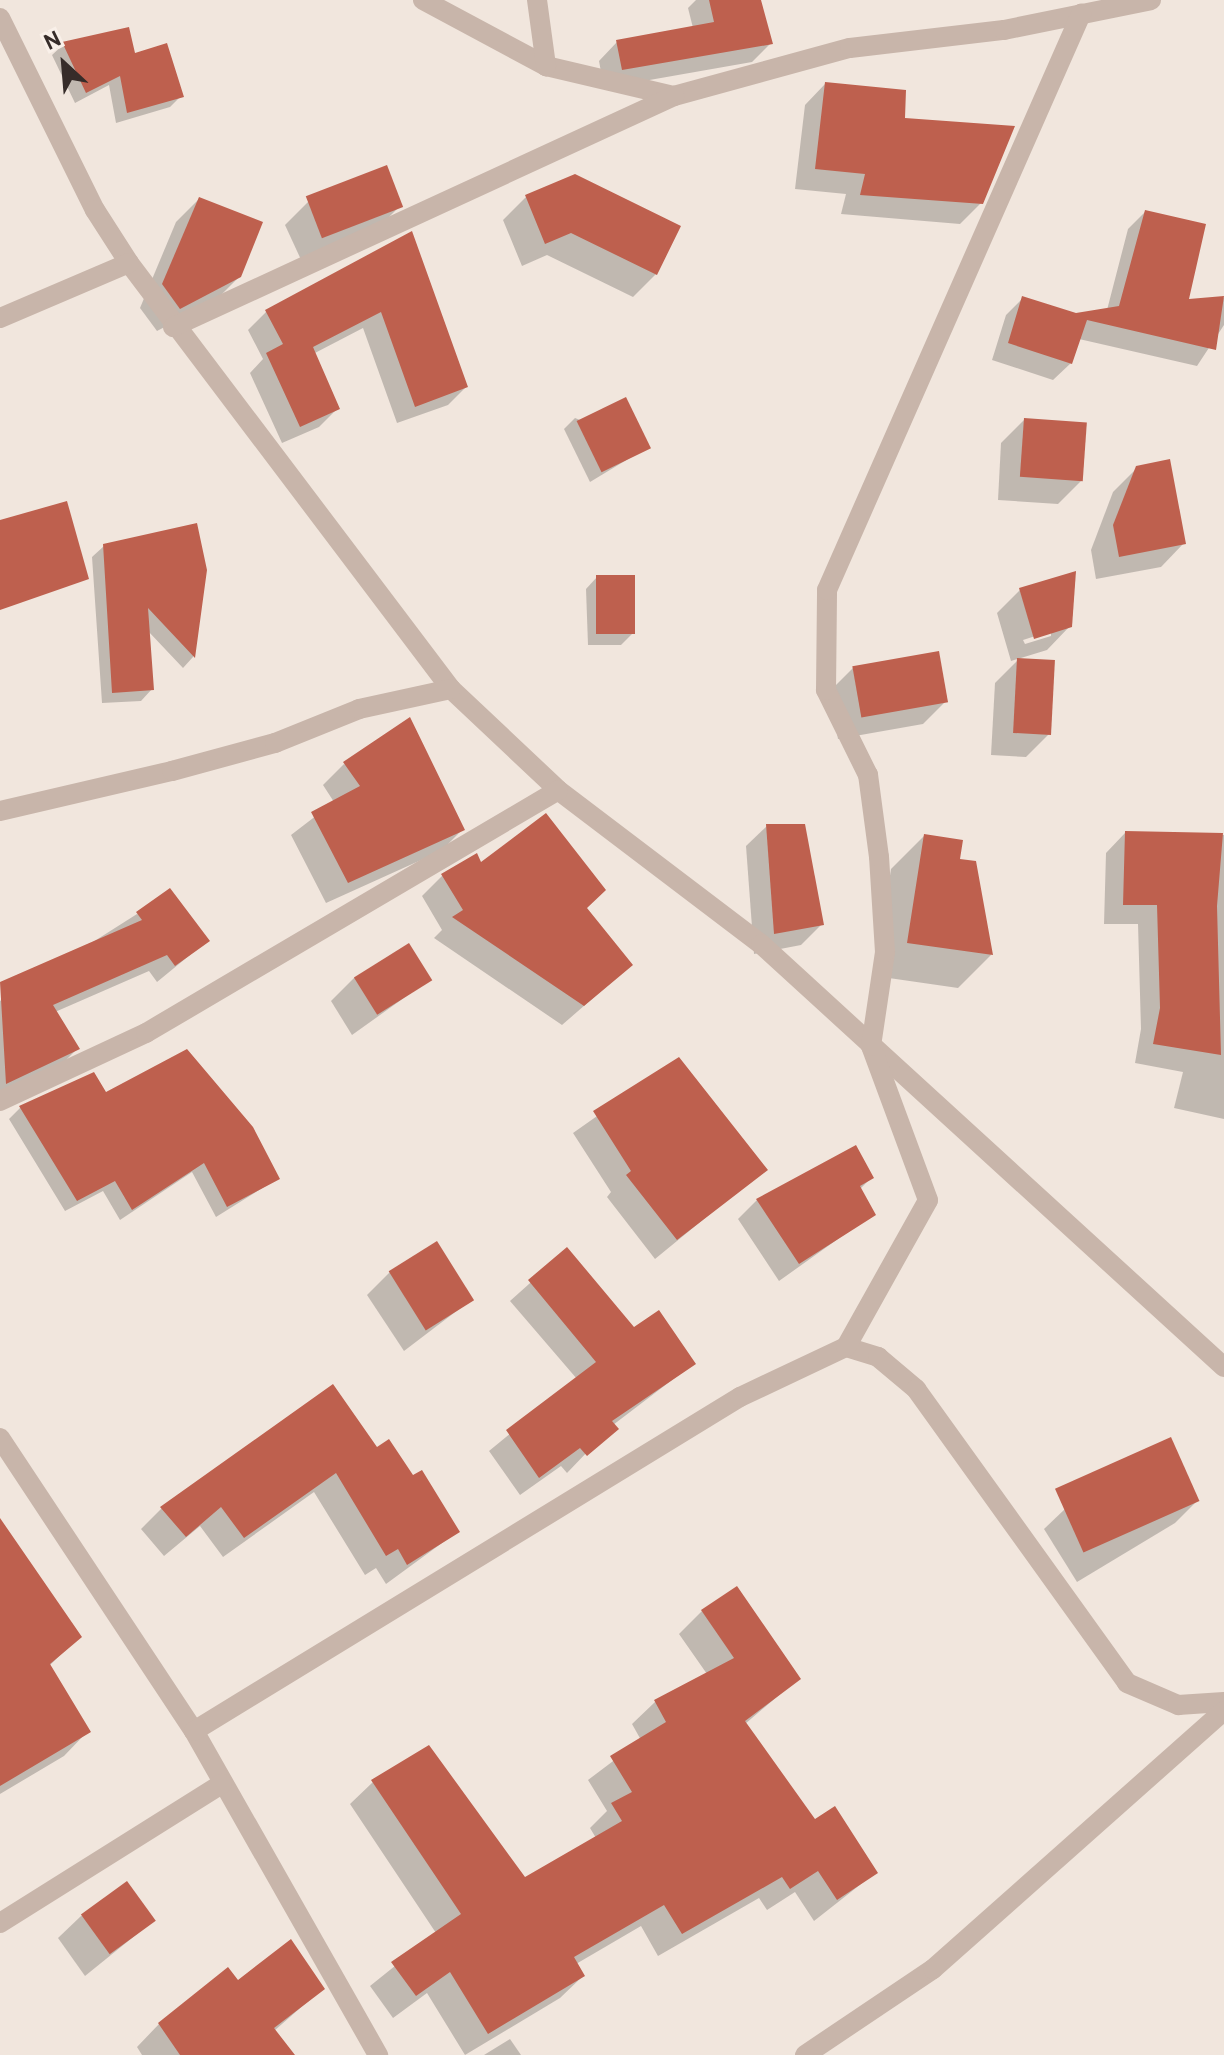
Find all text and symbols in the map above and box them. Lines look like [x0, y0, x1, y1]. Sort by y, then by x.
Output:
north arrow [24, 24, 104, 104]
text: N [40, 26, 66, 58]

